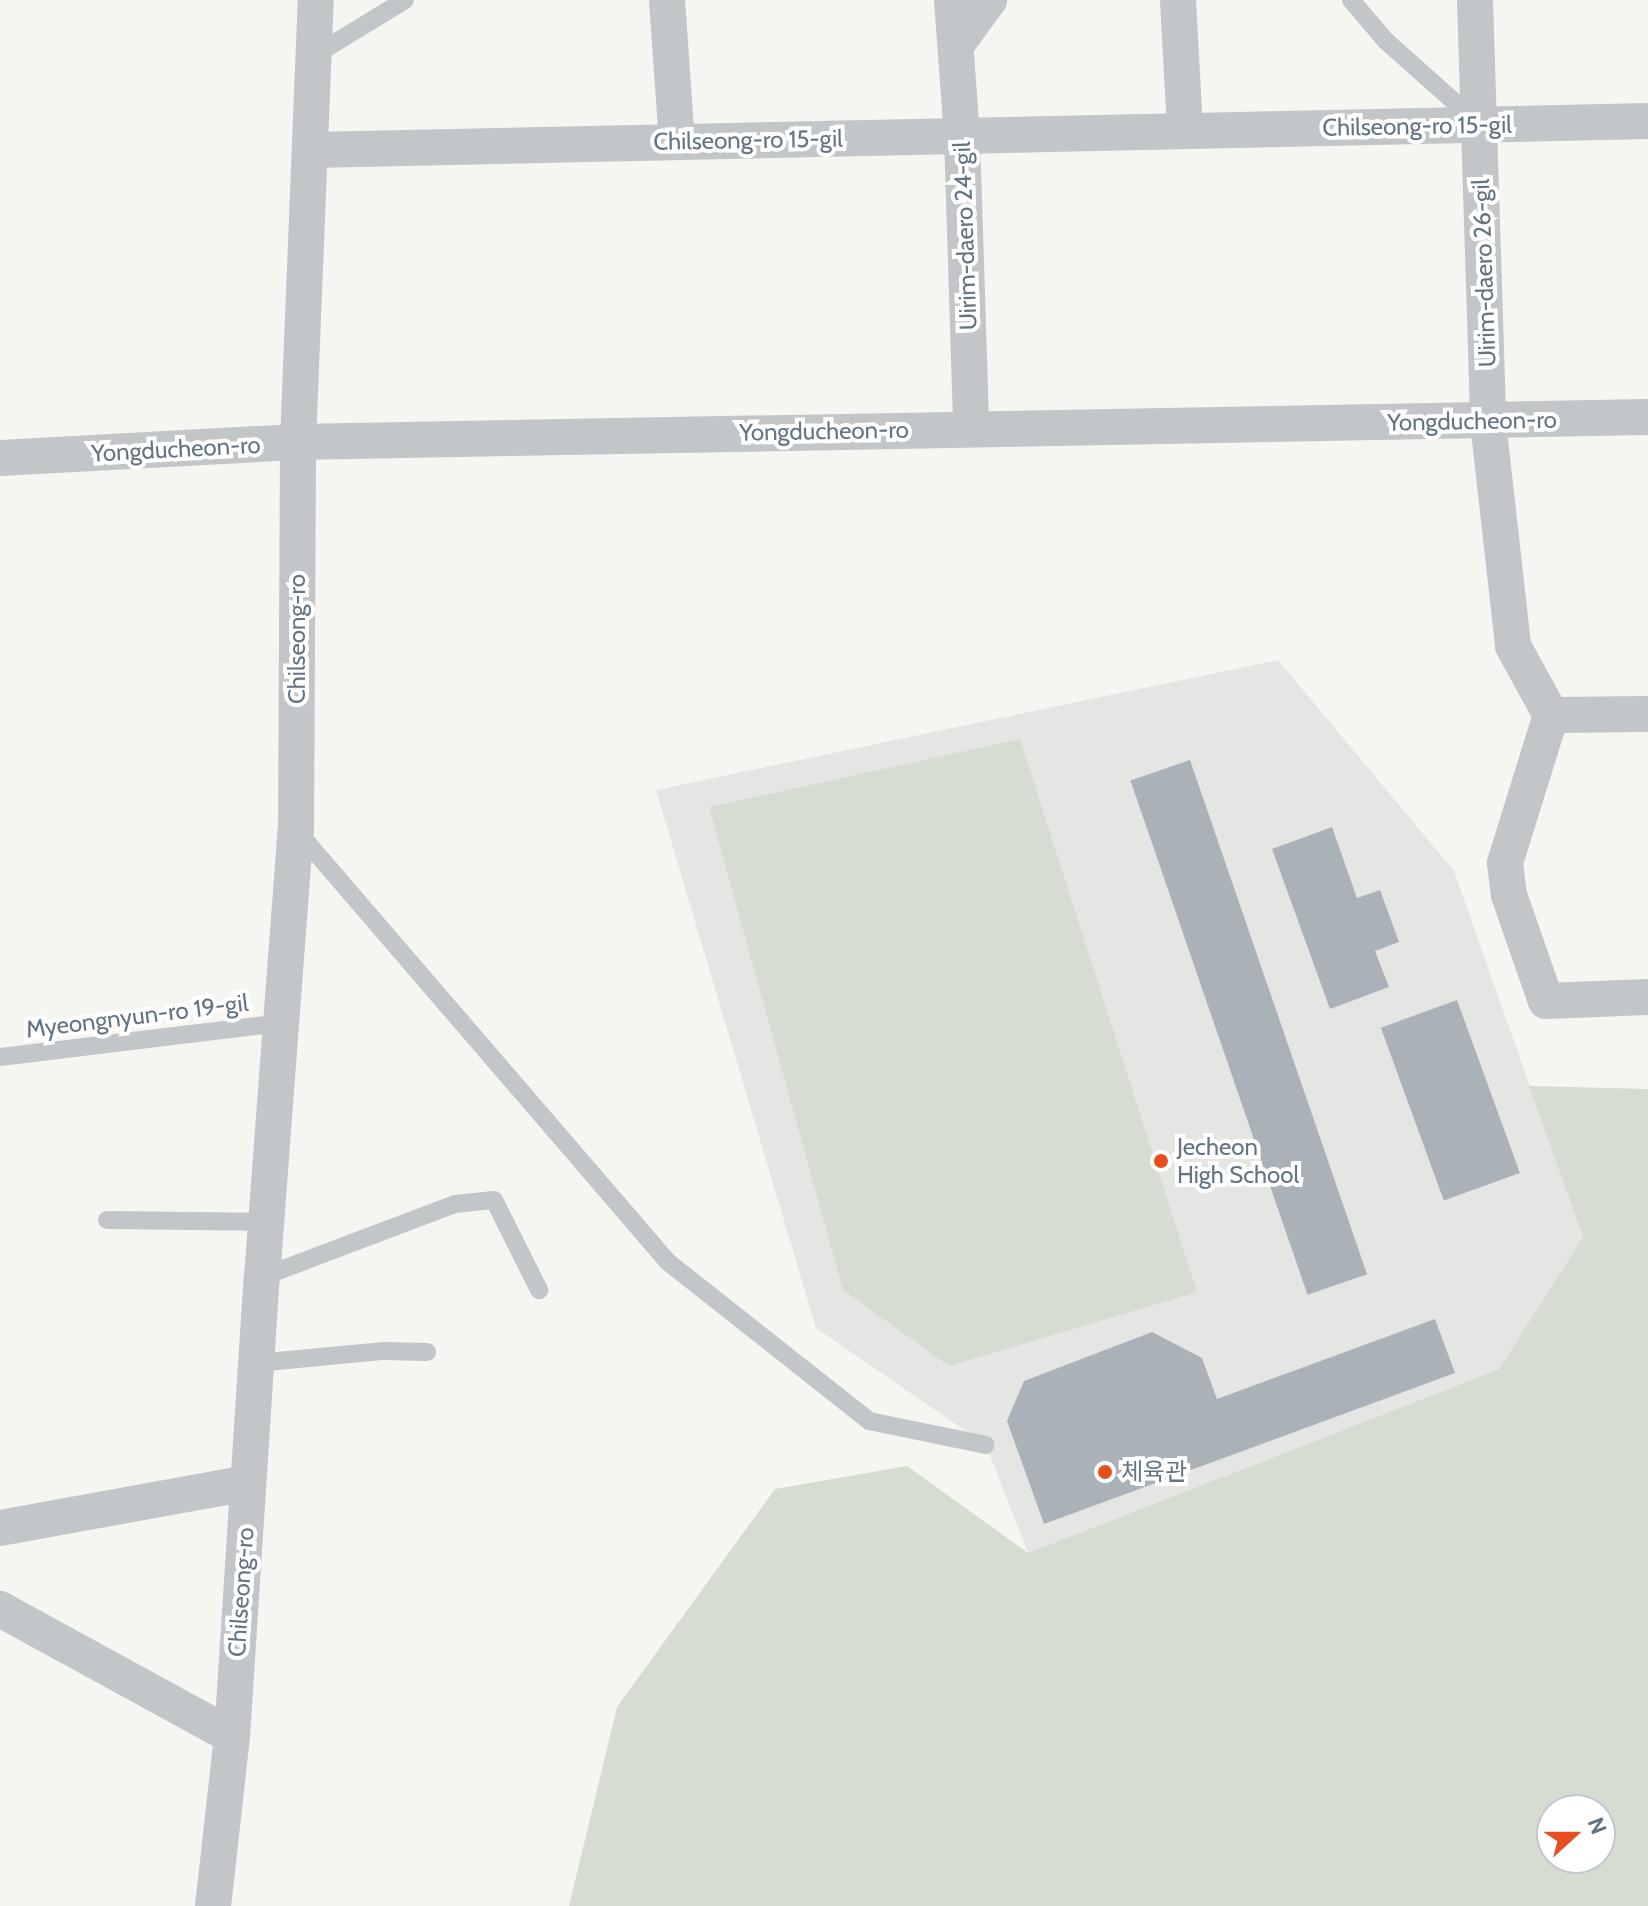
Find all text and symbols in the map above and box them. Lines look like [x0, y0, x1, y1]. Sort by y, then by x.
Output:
street label: Chilseong-ro 15-gil [1322, 110, 1512, 142]
street label: Chilseong-ro 15-gil [653, 124, 843, 156]
street label: Uirim-daero 24-gil [947, 141, 983, 331]
street label: Uirim-daero 26-gil [1466, 178, 1502, 368]
street label: Yongducheon-ro [1387, 405, 1557, 437]
street label: Yongducheon-ro [739, 415, 909, 447]
street label: Yongducheon-ro [91, 430, 261, 468]
street label: Chilseong-ro [283, 574, 311, 704]
street label: Myeongnyun-ro 19-gil [24, 988, 250, 1044]
place label: Jecheon High School [1177, 1133, 1299, 1189]
marker: Jecheon High School [1152, 1152, 1170, 1170]
place label: 체육관 [1121, 1458, 1187, 1486]
marker: 체육관 [1096, 1463, 1114, 1481]
street label: Chilseong-ro [222, 1526, 260, 1658]
north arrow [1536, 1794, 1616, 1874]
text: N [1582, 1814, 1612, 1838]

